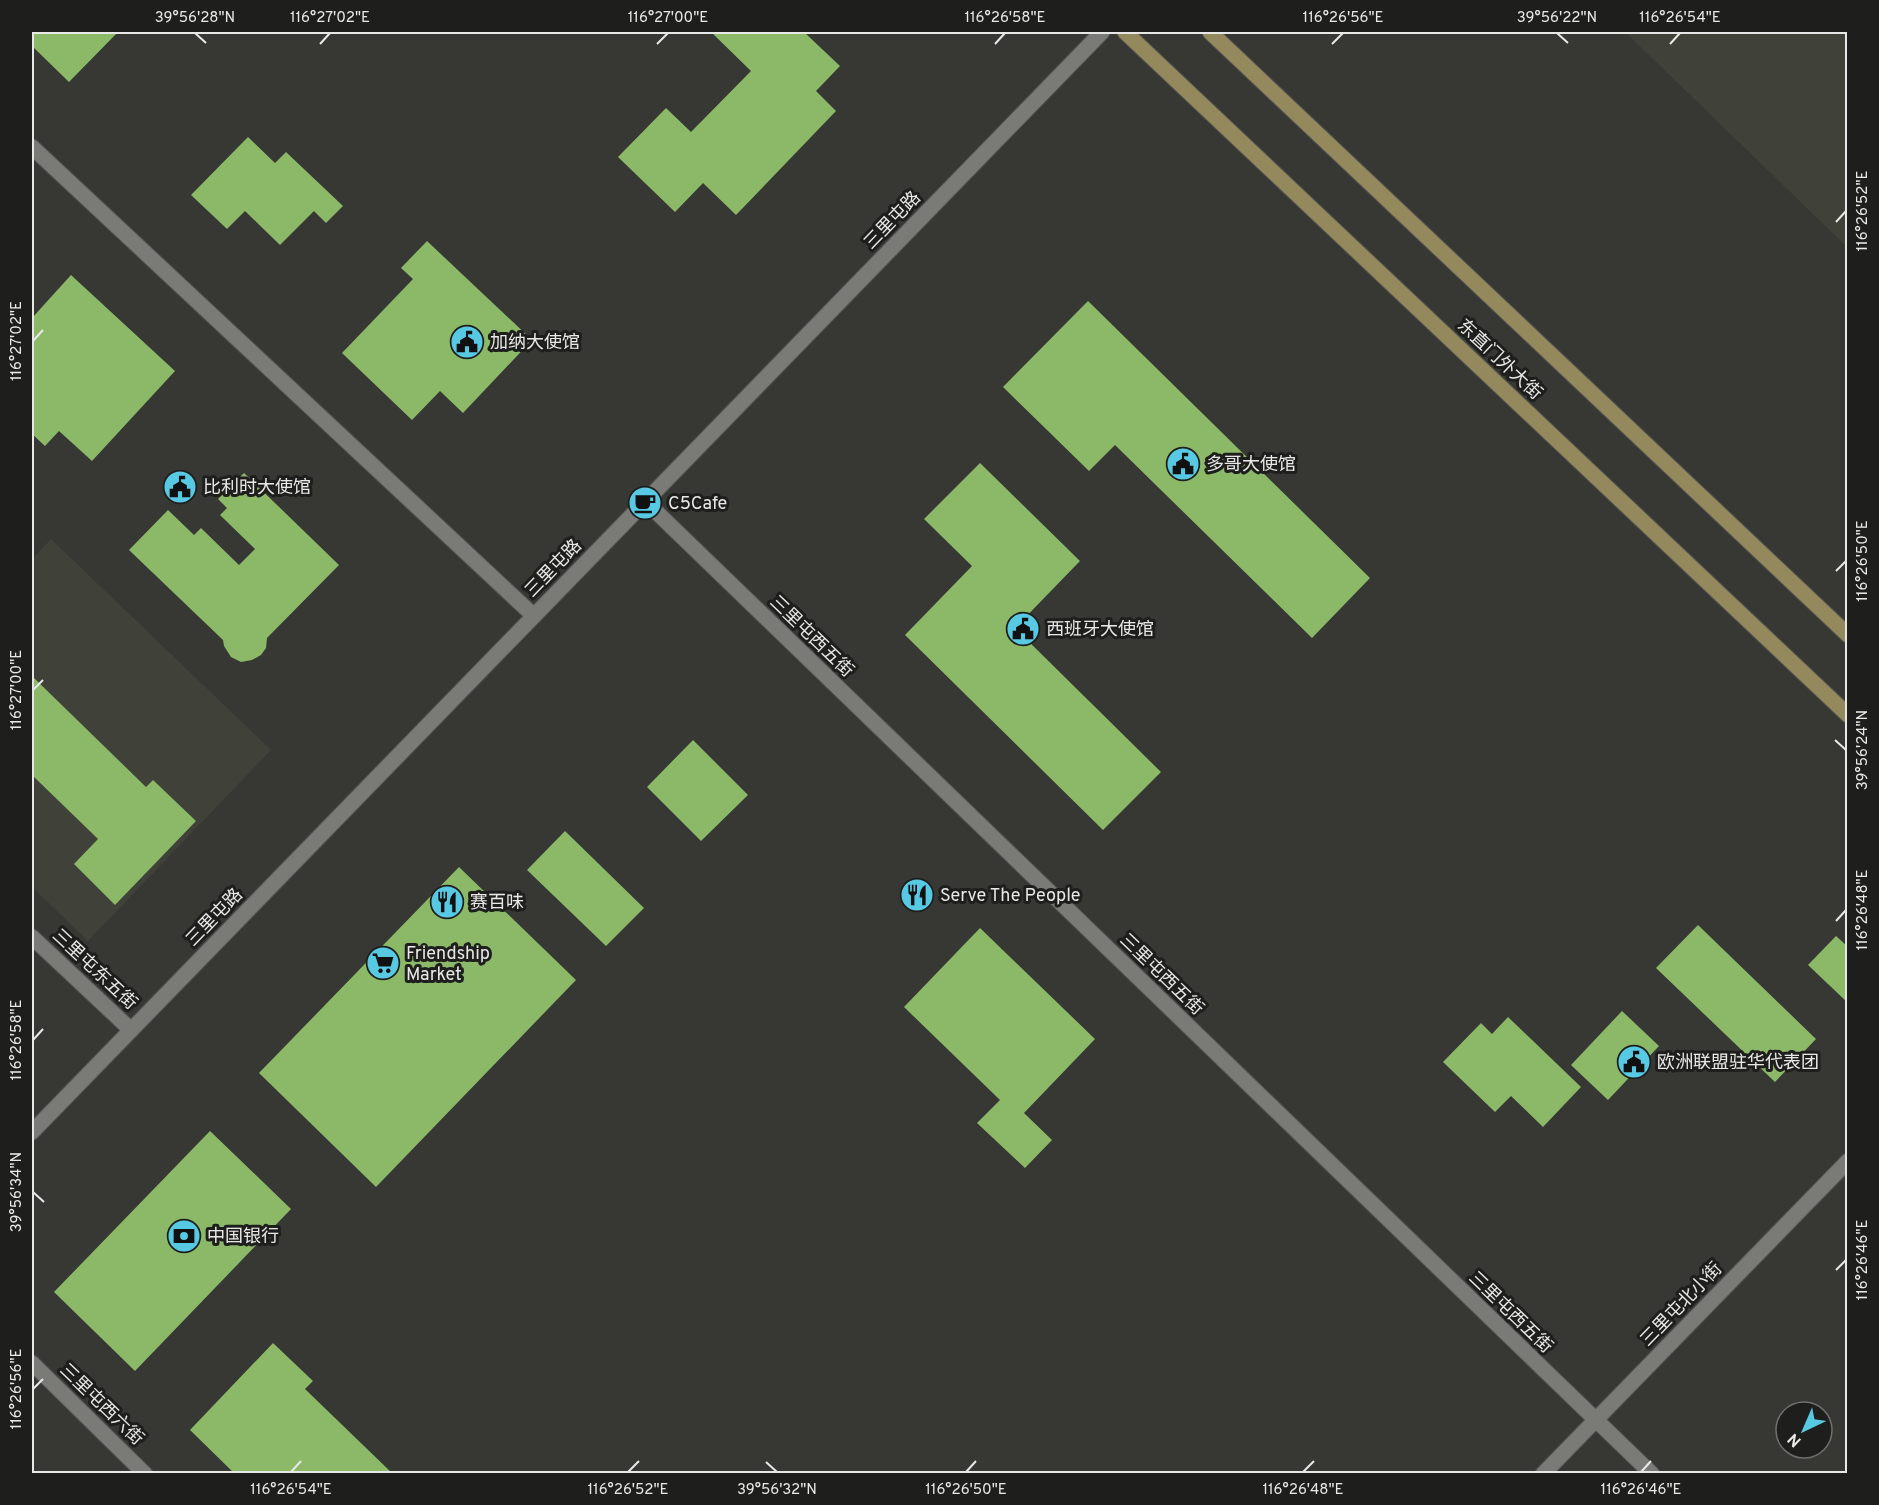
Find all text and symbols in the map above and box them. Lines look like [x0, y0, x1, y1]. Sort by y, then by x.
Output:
text: 39°56'28"N [155, 9, 235, 28]
text: 116°27'02"E [290, 9, 370, 28]
text: 116°27'00"E [628, 9, 708, 28]
text: 116°26'58"E [964, 9, 1046, 28]
text: 116°26'56"E [1303, 9, 1383, 28]
text: 39°56'22"N [1517, 9, 1597, 28]
text: 116°26'54"E [1639, 9, 1721, 28]
text: 116°26'52"E [1854, 170, 1873, 252]
street label: 三里屯路 [860, 187, 926, 255]
text: 116°27'02"E [8, 301, 27, 381]
street label: 东直门外大街 [1452, 315, 1546, 405]
public building icon: 加纳大使馆 [449, 324, 485, 360]
place label: 加纳大使馆 [490, 332, 580, 355]
public building icon: 多哥大使馆 [1165, 446, 1201, 482]
place label: 多哥大使馆 [1206, 454, 1296, 477]
public building icon: 比利时大使馆 [162, 469, 198, 505]
place label: 比利时大使馆 [203, 477, 311, 500]
cafe icon: C5Cafe [627, 485, 663, 521]
place label: C5Cafe [668, 493, 727, 516]
text: 116°26'50"E [1854, 520, 1873, 602]
street label: 三里屯路 [521, 535, 587, 603]
street label: 三里屯西五街 [764, 591, 858, 683]
public building icon: 西班牙大使馆 [1005, 611, 1041, 647]
place label: 西班牙大使馆 [1046, 619, 1154, 642]
text: 116°27'00"E [8, 650, 27, 730]
text: 39°56'24"N [1854, 710, 1873, 790]
text: 116°26'48"E [1854, 869, 1873, 951]
restaurant icon: Serve The People [899, 877, 935, 913]
street label: 三里屯路 [182, 884, 248, 952]
restaurant icon: 赛百味 [429, 884, 465, 920]
place label: Serve The People [940, 885, 1081, 908]
place label: 赛百味 [470, 892, 524, 915]
street label: 三里屯东五街 [47, 925, 141, 1015]
street label: 三里屯西五街 [1114, 929, 1208, 1021]
place label: Friendship Market [406, 943, 490, 987]
supermarket icon: Friendship Market [365, 945, 401, 981]
text: 116°26'58"E [8, 999, 27, 1081]
public building icon: 欧洲联盟驻华代表团 [1616, 1044, 1652, 1080]
place label: 欧洲联盟驻华代表团 [1657, 1052, 1819, 1075]
text: 39°56'34"N [8, 1152, 27, 1232]
bank icon: 中国银行 [166, 1218, 202, 1254]
text: 116°26'46"E [1854, 1220, 1873, 1300]
place label: 中国银行 [207, 1226, 279, 1249]
street label: 三里屯北小街 [1636, 1258, 1728, 1352]
street label: 三里屯西五街 [1463, 1267, 1557, 1359]
text: 116°26'56"E [8, 1349, 27, 1429]
street label: 三里屯西六街 [54, 1359, 148, 1451]
north arrow [1774, 1400, 1834, 1460]
text: N [1784, 1428, 1806, 1451]
text: 116°26'54"E [250, 1481, 332, 1500]
text: 116°26'52"E [587, 1481, 669, 1500]
text: 39°56'32"N [737, 1481, 817, 1500]
text: 116°26'50"E [925, 1481, 1007, 1500]
text: 116°26'48"E [1262, 1481, 1344, 1500]
text: 116°26'46"E [1601, 1481, 1681, 1500]

